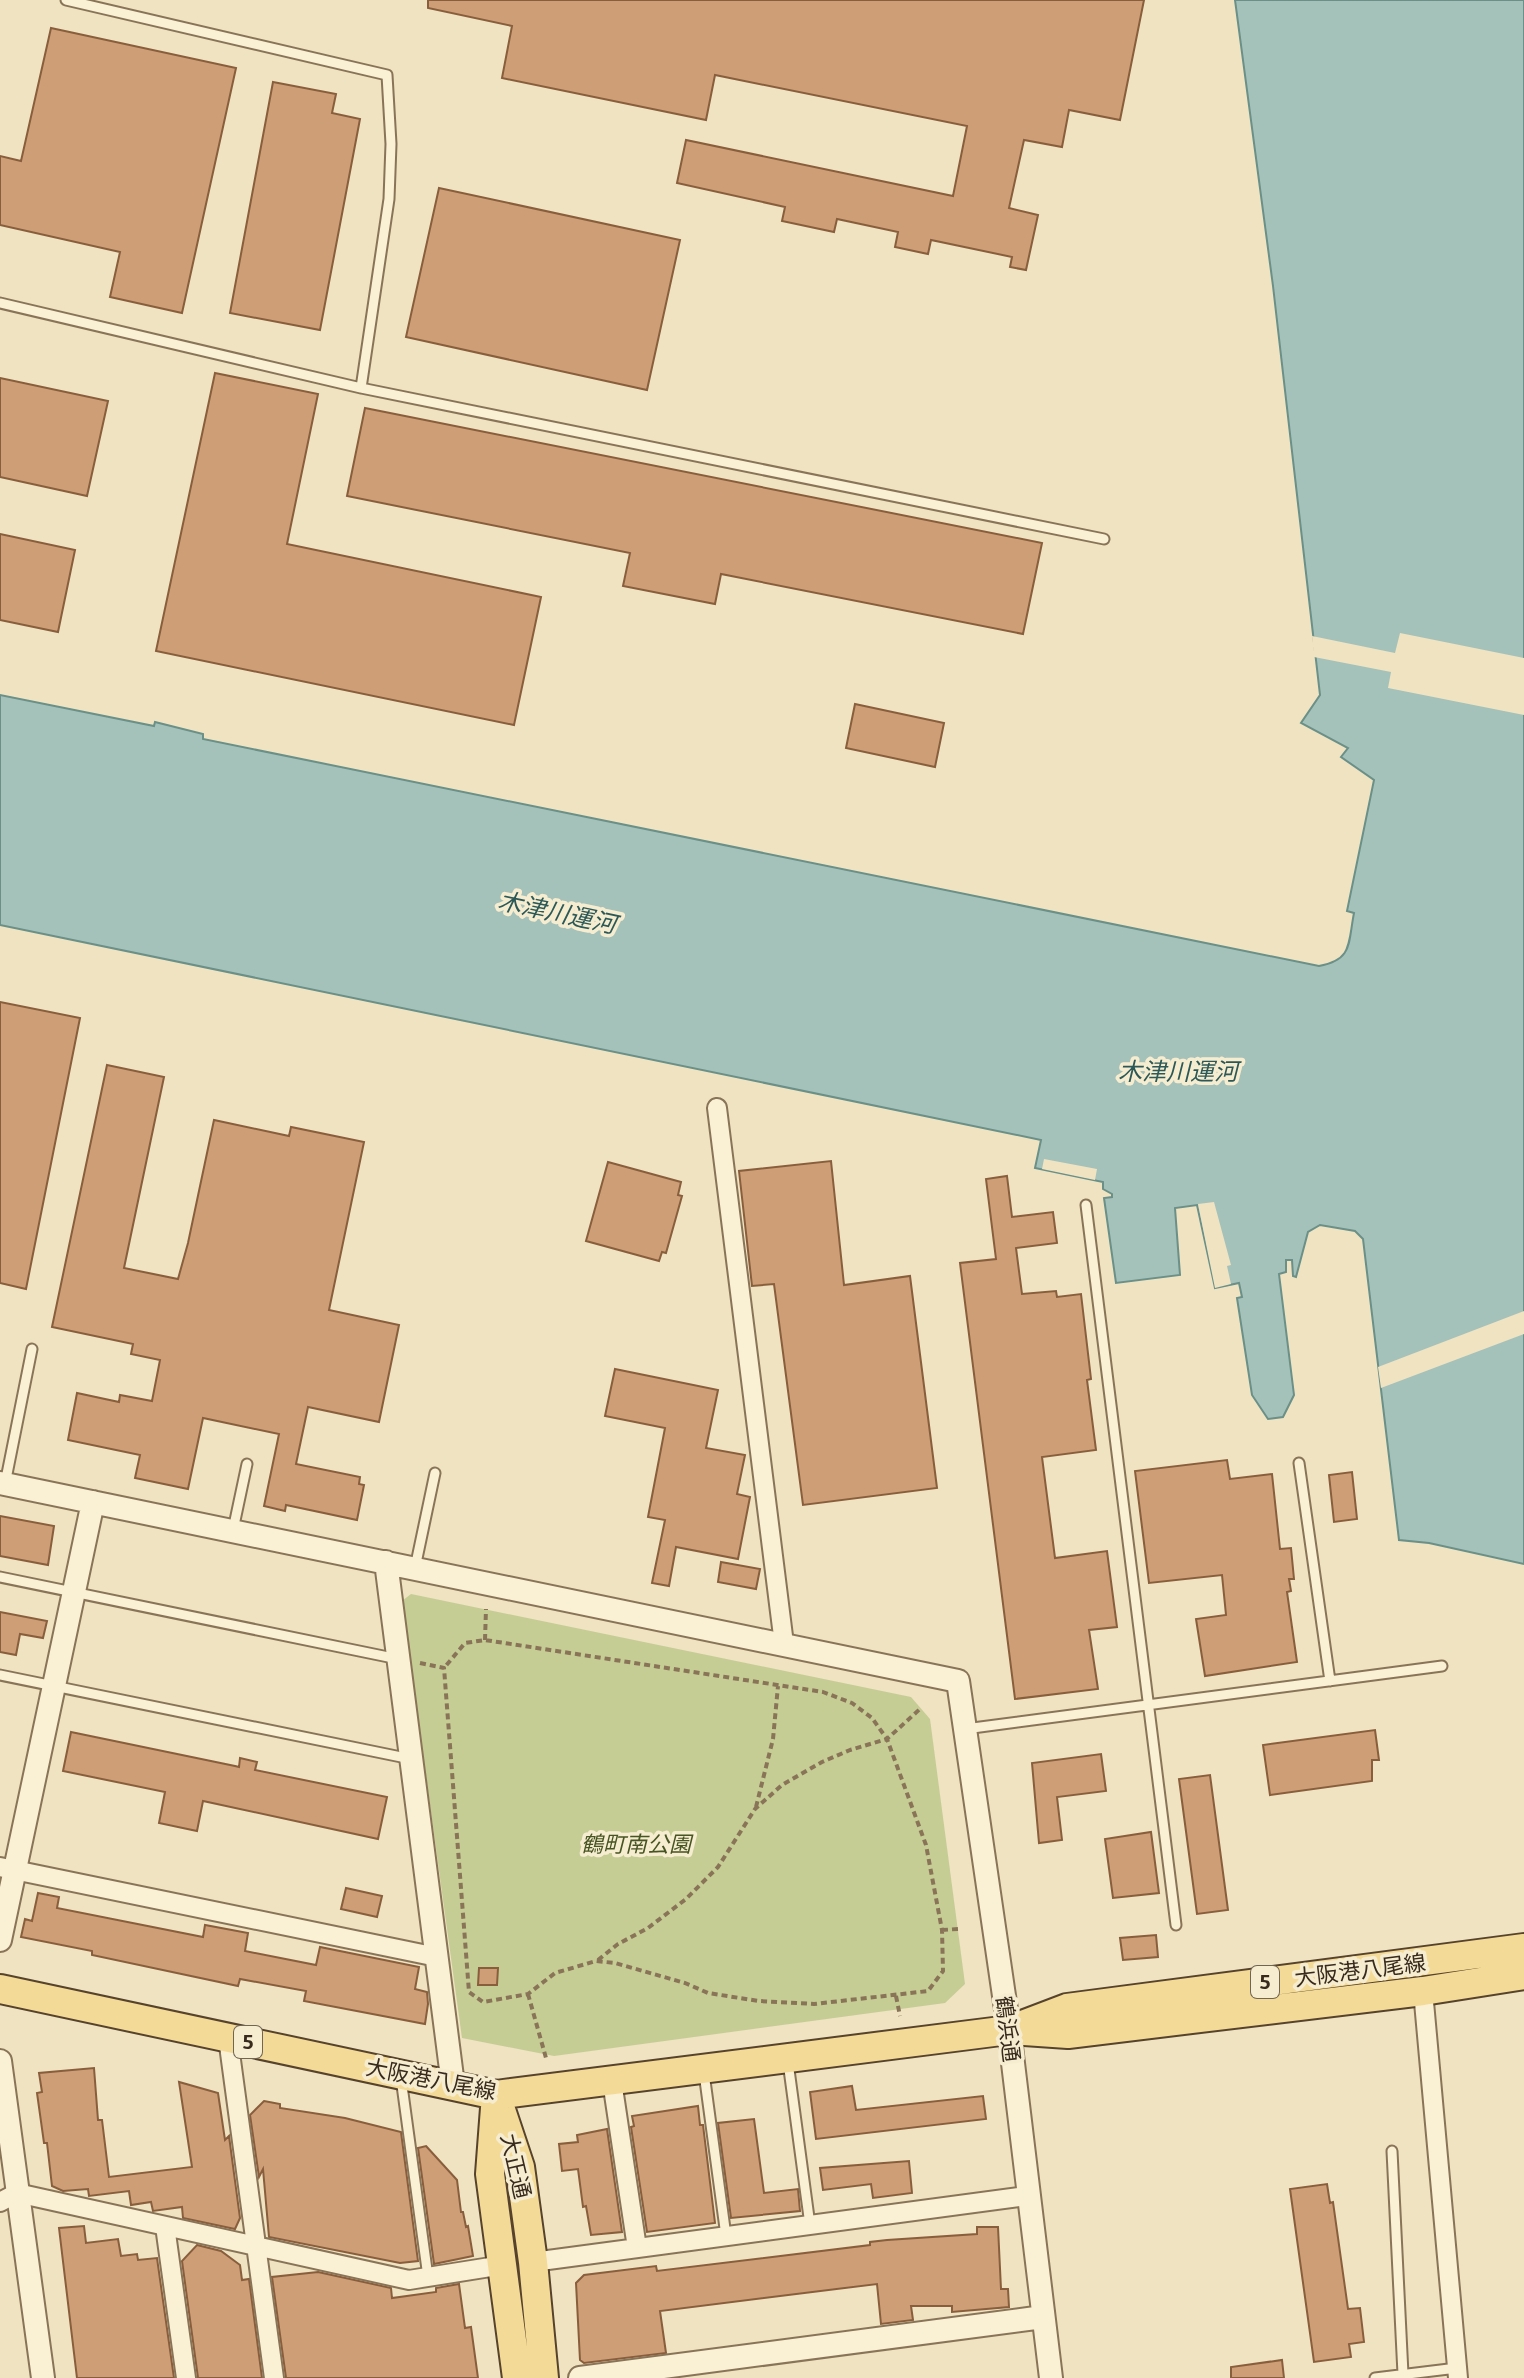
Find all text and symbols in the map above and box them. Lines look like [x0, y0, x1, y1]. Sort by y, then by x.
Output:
water label: 木津川運河 [495, 887, 623, 940]
water label: 木津川運河 [1118, 1058, 1242, 1086]
park label: 鶴町南公園 [581, 1831, 694, 1858]
street label: 大阪港八尾線 [1293, 1949, 1427, 1992]
road number: 5 [1251, 1966, 1279, 1998]
street label: 鶴浜通 [990, 1995, 1025, 2063]
road number: 5 [234, 2026, 262, 2058]
street label: 大阪港八尾線 [364, 2054, 498, 2105]
street label: 大正通 [495, 2131, 536, 2201]

